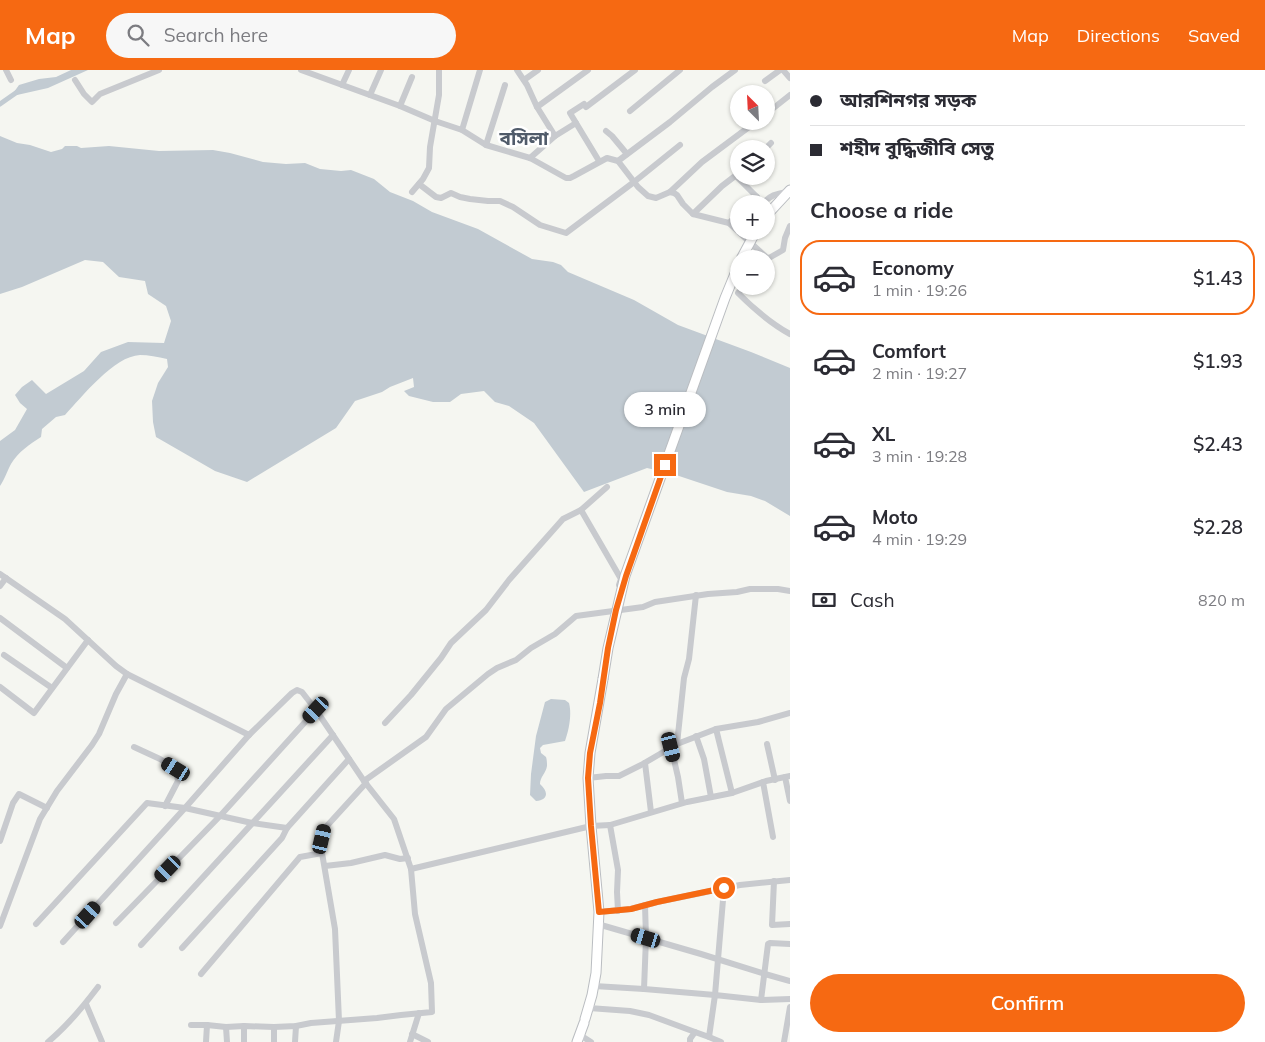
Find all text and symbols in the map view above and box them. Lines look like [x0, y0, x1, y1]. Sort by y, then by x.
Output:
search box [106, 13, 456, 58]
text: Map [25, 20, 76, 50]
icon: search [124, 21, 152, 49]
text: Search here [164, 23, 268, 47]
text: Map [1012, 24, 1049, 47]
text: Directions [1077, 24, 1160, 47]
text: Saved [1188, 24, 1240, 47]
north arrow [730, 85, 775, 130]
map controls [730, 85, 775, 295]
text: আরশিনগর সড়ক [840, 88, 976, 112]
district label: বসিলা [499, 126, 549, 150]
text: শহীদ বুদ্ধিজীবি সেতু [840, 136, 994, 160]
button: layers [730, 140, 775, 185]
button: + [730, 195, 775, 240]
text: Choose a ride [810, 196, 953, 224]
button: − [730, 250, 775, 295]
icon: car [812, 255, 857, 300]
text: Economy [872, 256, 954, 280]
text: $1.43 [1193, 266, 1243, 290]
text: 1 min · 19:26 [872, 280, 967, 300]
icon: car [812, 338, 857, 383]
text: Comfort [872, 339, 946, 363]
text: $1.93 [1193, 349, 1243, 373]
text: 2 min · 19:27 [872, 363, 967, 383]
callout: 3 min [624, 392, 706, 428]
text: 3 min [644, 399, 686, 419]
icon: car [812, 421, 857, 466]
text: XL [872, 422, 895, 446]
text: $2.43 [1193, 432, 1243, 456]
text: 3 min · 19:28 [872, 446, 967, 466]
route end [654, 454, 676, 476]
icon: car [812, 504, 857, 549]
text: Moto [872, 505, 918, 529]
text: $2.28 [1193, 515, 1243, 539]
text: 4 min · 19:29 [872, 529, 967, 549]
icon: cash [810, 586, 838, 614]
text: Cash [850, 588, 895, 612]
text: 820 m [1198, 590, 1245, 610]
car [300, 694, 331, 726]
car [660, 731, 681, 763]
car [159, 755, 192, 783]
car [311, 823, 332, 855]
car [152, 853, 183, 885]
route start [713, 877, 735, 899]
car [72, 899, 103, 931]
car [629, 926, 662, 950]
button: Confirm [810, 974, 1245, 1032]

